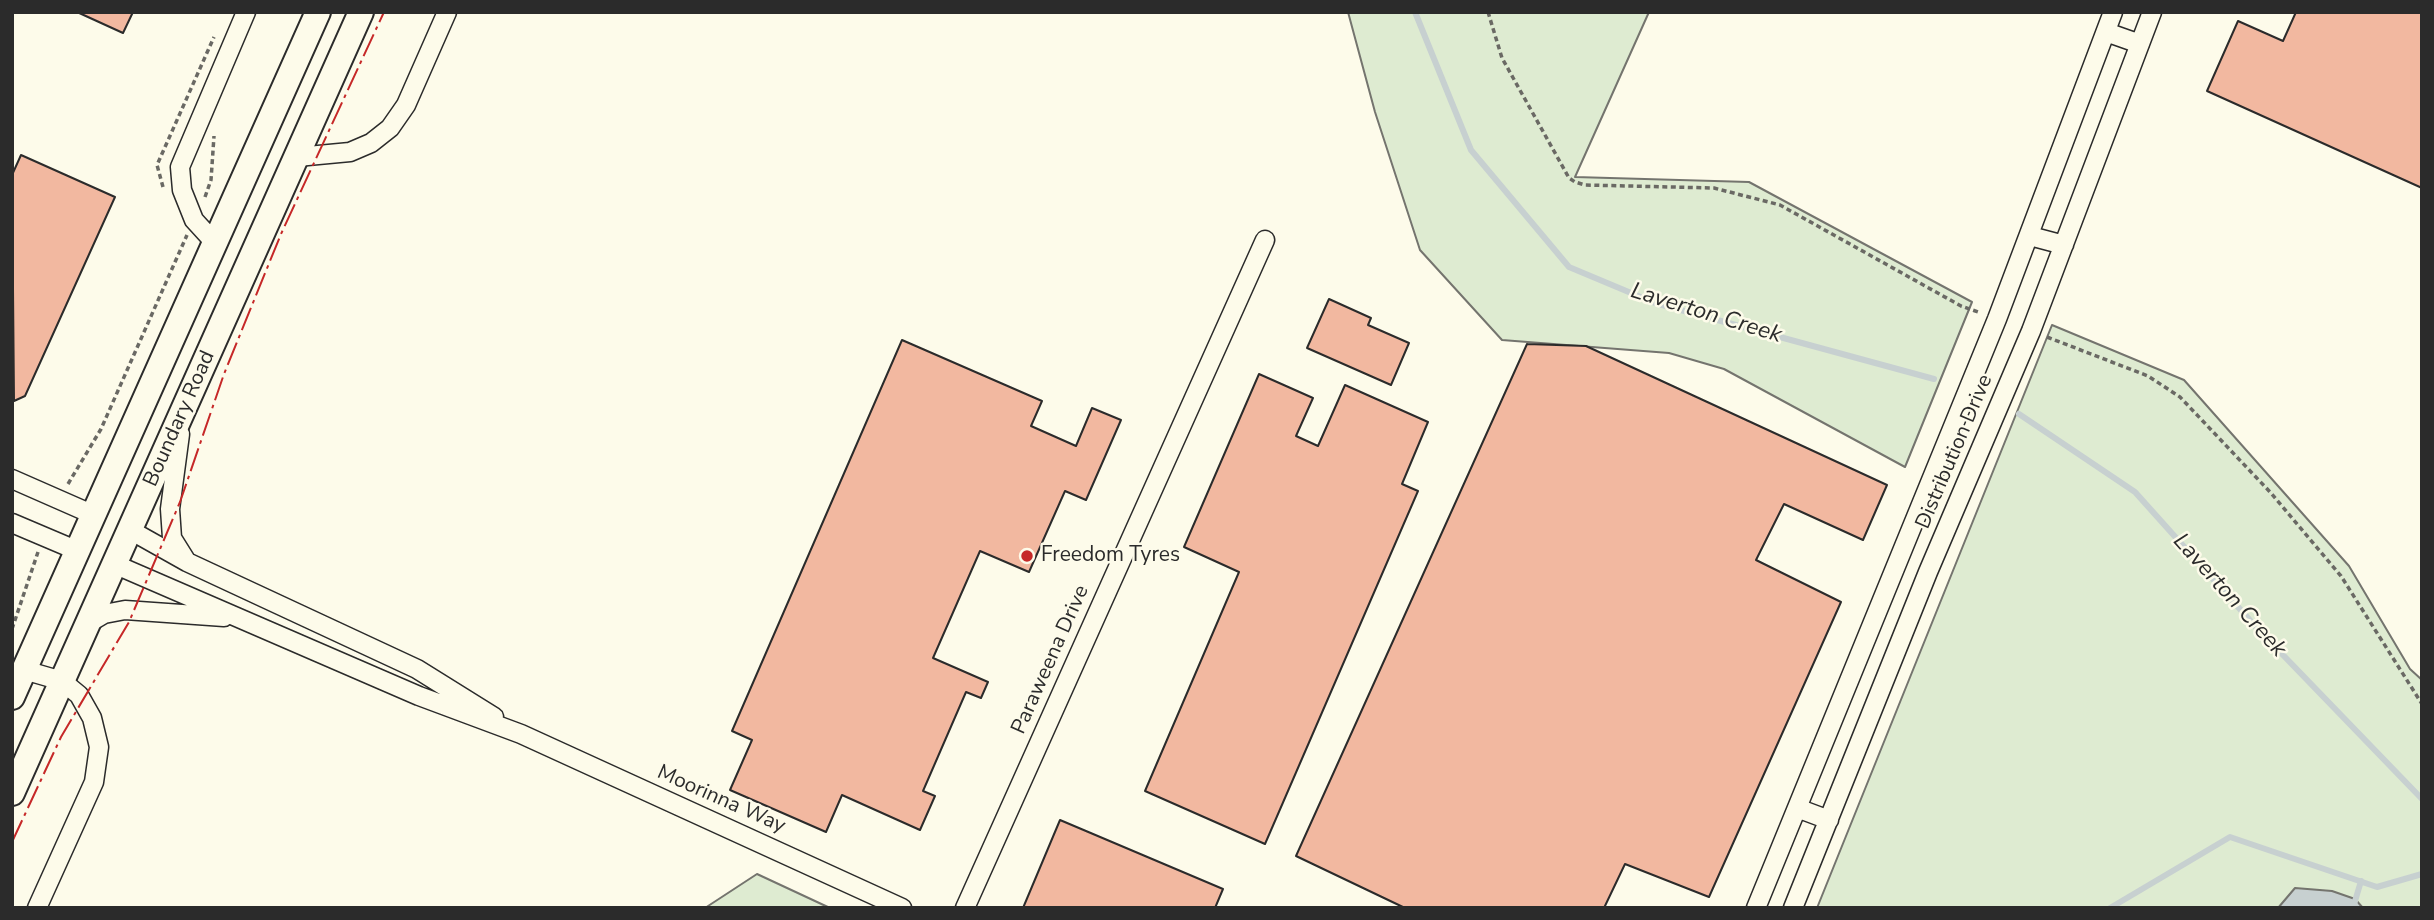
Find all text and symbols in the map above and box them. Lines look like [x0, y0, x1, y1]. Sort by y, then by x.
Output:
water label: Laverton Creek [1627, 278, 1785, 350]
street label: Boundary Road [139, 347, 221, 491]
street label: Distribution Drive [1911, 371, 1999, 533]
water label: Laverton Creek [2166, 529, 2292, 663]
place label: Freedom Tyres [1041, 543, 1180, 569]
marker: Freedom Tyres [1019, 548, 1035, 564]
street label: Paraweena Drive [1007, 582, 1095, 738]
street label: Moorinna Way [653, 760, 789, 840]

